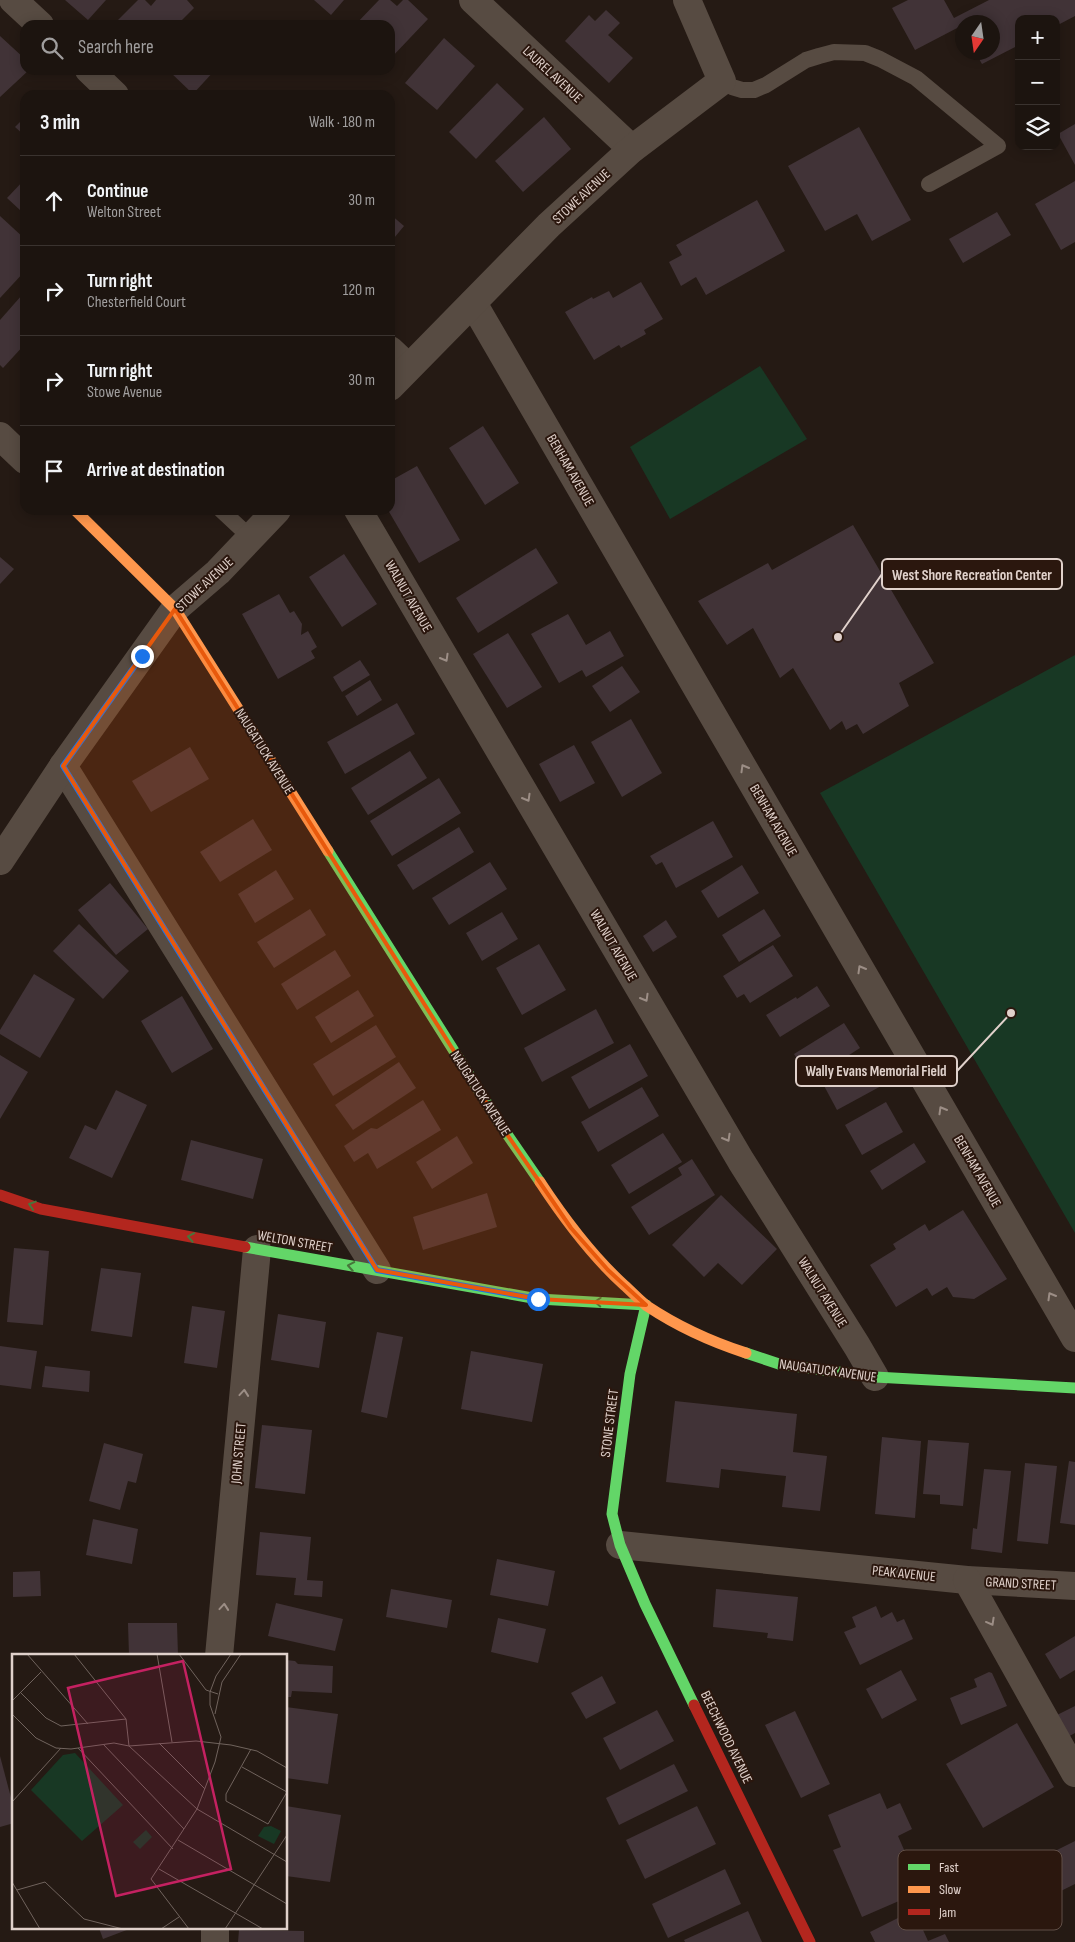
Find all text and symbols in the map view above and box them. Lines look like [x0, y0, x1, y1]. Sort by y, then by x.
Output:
north arrow [955, 15, 1000, 60]
map controls [1015, 15, 1060, 150]
button: + [1015, 15, 1060, 60]
search box [20, 20, 395, 75]
icon: search [38, 34, 66, 62]
text: Search here [78, 36, 154, 59]
street label: LAUREL AVENUE [519, 42, 586, 106]
button: − [1015, 60, 1060, 105]
button: layers [1015, 105, 1060, 150]
text: 3 min [40, 110, 80, 135]
text: Walk · 180 m [309, 113, 375, 132]
street label: STOWE AVENUE [549, 165, 614, 227]
text: Continue [87, 180, 148, 203]
icon: ahead [40, 187, 68, 215]
text: 30 m [348, 191, 375, 210]
text: Welton Street [87, 203, 161, 222]
text: Turn right [87, 270, 152, 293]
icon: right [40, 277, 68, 305]
text: 120 m [343, 281, 375, 300]
text: Chesterfield Court [87, 293, 186, 312]
text: Turn right [87, 360, 152, 383]
icon: right [40, 367, 68, 395]
text: 30 m [348, 371, 375, 390]
text: Stowe Avenue [87, 383, 162, 402]
street label: BENHAM AVENUE [543, 431, 598, 509]
icon: arrive [40, 457, 68, 485]
text: Arrive at destination [87, 459, 225, 482]
street label: STOWE AVENUE [172, 553, 237, 615]
street label: WALNUT AVENUE [381, 558, 436, 635]
callout: West Shore Recreation Center [882, 559, 1062, 589]
text: West Shore Recreation Center [892, 566, 1052, 585]
route end [131, 645, 154, 668]
one-way arrow [438, 652, 448, 661]
street label: NAUGATUCK AVENUE [231, 705, 298, 797]
one-way arrow [740, 765, 750, 774]
street label: BENHAM AVENUE [746, 781, 801, 859]
one-way arrow [521, 792, 531, 801]
street label: WALNUT AVENUE [586, 907, 641, 984]
one-way arrow [857, 966, 867, 975]
one-way arrow [639, 993, 649, 1002]
street label: NAUGATUCK AVENUE [447, 1048, 514, 1139]
callout: Wally Evans Memorial Field [796, 1056, 957, 1086]
text: Wally Evans Memorial Field [805, 1062, 947, 1081]
one-way arrow [939, 1106, 949, 1115]
street label: BENHAM AVENUE [950, 1132, 1005, 1210]
one-way arrow [721, 1133, 731, 1142]
one-way arrow [28, 1201, 36, 1211]
street label: WELTON STREET [256, 1227, 334, 1257]
one-way arrow [186, 1232, 195, 1242]
street label: WALNUT AVENUE [794, 1254, 851, 1331]
one-way arrow [346, 1261, 355, 1271]
route start [527, 1288, 550, 1311]
one-way arrow [1047, 1292, 1057, 1301]
one-way arrow [594, 1297, 602, 1308]
street label: NAUGATUCK AVENUE [778, 1355, 878, 1386]
street label: STONE STREET [597, 1388, 622, 1458]
one-way arrow [238, 1389, 249, 1397]
street label: JOHN STREET [227, 1421, 250, 1485]
street label: PEAK AVENUE [871, 1562, 937, 1585]
street label: GRAND STREET [985, 1573, 1057, 1594]
one-way arrow [218, 1603, 229, 1611]
one-way arrow [985, 1617, 995, 1626]
inset map [12, 1654, 288, 1930]
street label: BEECHWOOD AVENUE [697, 1688, 756, 1787]
legend [898, 1850, 1062, 1930]
text: Fast [939, 1859, 959, 1876]
text: Slow [939, 1881, 961, 1898]
text: Jam [938, 1904, 956, 1921]

